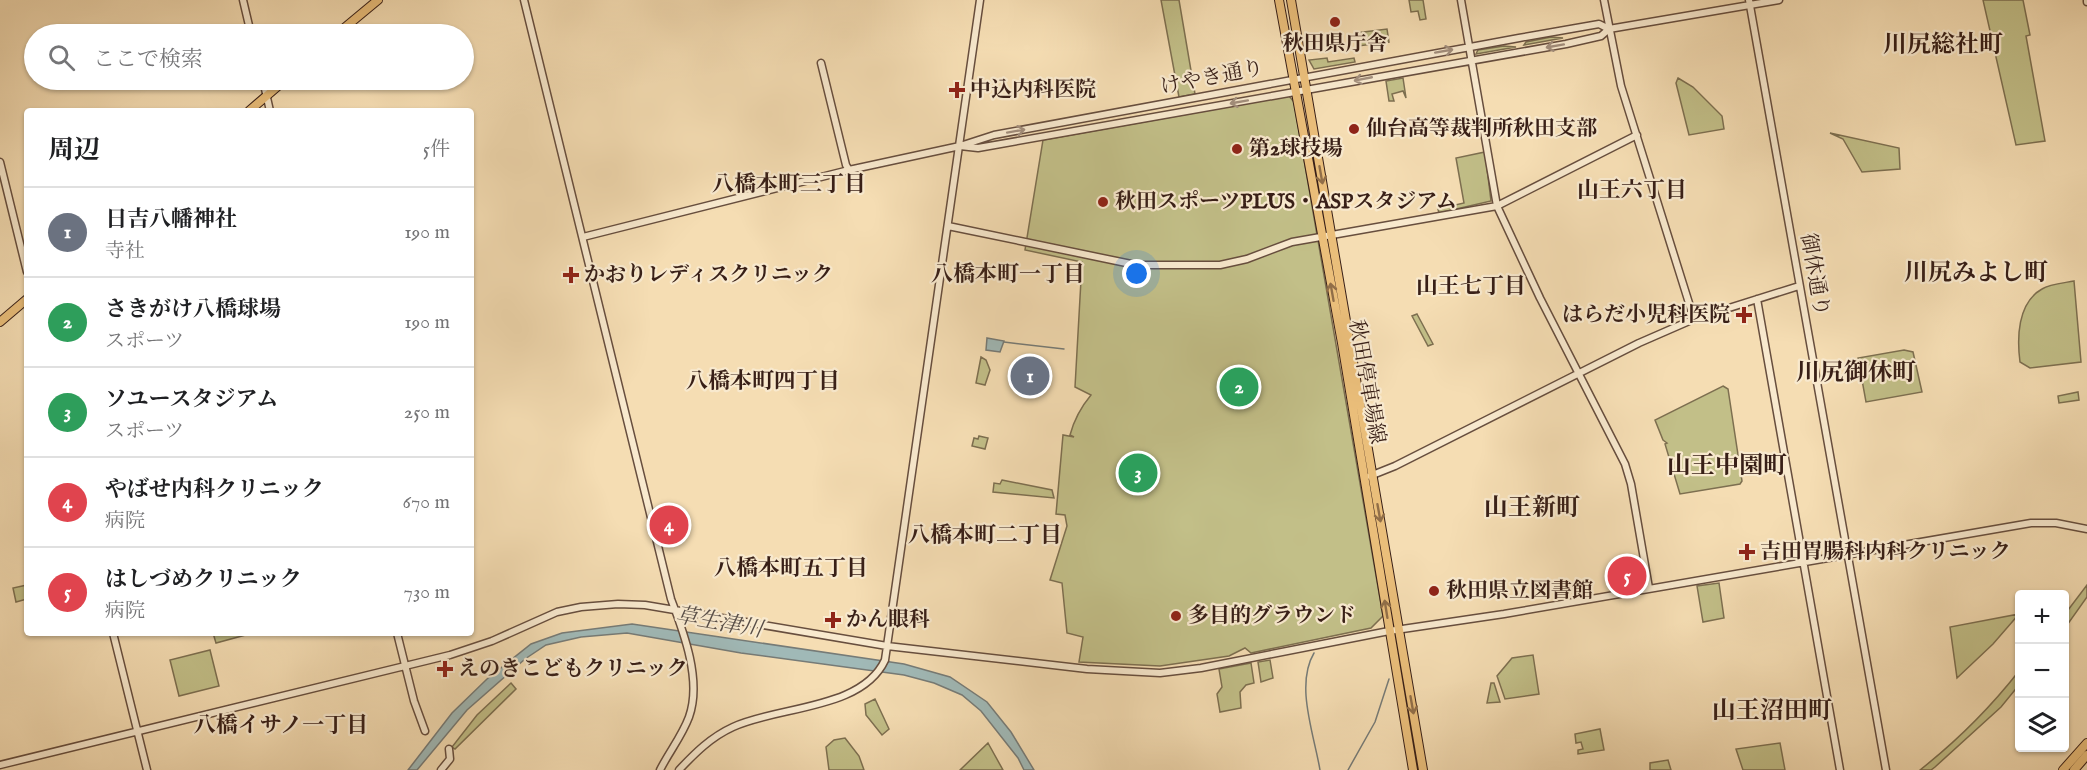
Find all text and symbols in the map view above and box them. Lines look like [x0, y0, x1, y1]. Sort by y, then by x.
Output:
marker: 秋田県庁舎 [1328, 15, 1342, 29]
search box [24, 24, 474, 90]
district label: 川尻総社町 [1883, 30, 2003, 61]
place label: 秋田県庁舎 [1283, 31, 1388, 58]
one-way arrow [1545, 40, 1565, 51]
icon: search [45, 41, 78, 74]
one-way arrow [1434, 45, 1454, 56]
text: ここで検索 [93, 46, 203, 74]
street label: けやき通り [1158, 55, 1266, 101]
one-way arrow [1353, 74, 1373, 85]
place label: 中込内科医院 [970, 77, 1096, 104]
marker: 中込内科医院 [948, 81, 966, 99]
one-way arrow [1230, 96, 1250, 107]
place label: 仙台高等裁判所秋田支部 [1366, 116, 1597, 143]
marker: 仙台高等裁判所秋田支部 [1347, 122, 1361, 136]
one-way arrow [1006, 125, 1025, 136]
text: 周辺 [48, 134, 100, 167]
place label: 第2球技場 [1249, 136, 1343, 163]
text: 5件 [423, 137, 450, 162]
marker: 第2球技場 [1230, 142, 1244, 156]
one-way arrow [1316, 165, 1327, 185]
district label: 八橋本町三丁目 [712, 171, 866, 199]
district label: 山王六丁目 [1577, 177, 1687, 205]
place label: 秋田スポーツPLUS・ASPスタジアム [1115, 189, 1457, 216]
marker: 秋田スポーツPLUS・ASPスタジアム [1096, 195, 1110, 209]
text: 日吉八幡神社 [105, 206, 237, 234]
text: 1 [64, 220, 71, 245]
text: 190 m [404, 220, 450, 245]
street label: 御休通り [1793, 231, 1835, 319]
text: 寺社 [105, 239, 145, 264]
district label: 川尻みよし町 [1904, 258, 2048, 289]
your location [1122, 259, 1151, 288]
district label: 八橋本町一丁目 [931, 261, 1085, 289]
place label: かおりレディスクリニック [584, 262, 833, 289]
marker: かおりレディスクリニック [562, 266, 580, 284]
district label: 山王七丁目 [1416, 273, 1526, 301]
one-way arrow [1326, 283, 1337, 303]
text: さきがけ八橋球場 [105, 296, 281, 324]
place label: はらだ小児科医院 [1562, 302, 1730, 329]
marker: はらだ小児科医院 [1735, 306, 1753, 324]
text: 2 [63, 310, 72, 335]
text: 190 m [404, 310, 450, 335]
street label: 秋田停車場線 [1342, 318, 1390, 446]
text: スポーツ [105, 329, 184, 354]
pin: 1 [1010, 354, 1050, 398]
district label: 川尻御休町 [1796, 358, 1916, 389]
pin: 2 [1220, 364, 1258, 410]
district label: 八橋本町四丁目 [686, 368, 840, 396]
text: ソユースタジアム [105, 386, 278, 414]
text: 3 [64, 400, 71, 425]
text: 250 m [404, 400, 450, 425]
text: スポーツ [105, 419, 184, 444]
pin: 3 [1118, 450, 1158, 496]
district label: 山王中園町 [1667, 451, 1787, 482]
text: やばせ内科クリニック [105, 476, 324, 504]
text: 4 [63, 490, 72, 515]
text: 670 m [403, 490, 450, 515]
district label: 山王新町 [1484, 493, 1580, 524]
pin: 4 [650, 502, 688, 548]
one-way arrow [1374, 502, 1385, 522]
text: 病院 [105, 509, 145, 534]
district label: 八橋本町二丁目 [908, 522, 1062, 550]
place label: 吉田胃腸科内科クリニック [1760, 539, 2011, 566]
marker: 吉田胃腸科内科クリニック [1738, 543, 1756, 561]
pin: 5 [1608, 554, 1646, 598]
district label: 八橋本町五丁目 [714, 555, 868, 583]
text: はしづめクリニック [105, 566, 302, 594]
place label: 秋田県立図書館 [1446, 578, 1593, 605]
text: 5 [64, 580, 71, 605]
text: 730 m [404, 580, 450, 605]
marker: 秋田県立図書館 [1427, 584, 1441, 598]
map controls [2015, 590, 2069, 752]
button: + [2015, 590, 2069, 644]
text: 病院 [105, 599, 145, 624]
one-way arrow [1380, 599, 1391, 619]
water label: 草生津川 [673, 602, 767, 645]
place label: 多目的グラウンド [1188, 603, 1356, 630]
place label: かん眼科 [846, 607, 930, 634]
marker: 多目的グラウンド [1169, 609, 1183, 623]
marker: かん眼科 [824, 611, 842, 629]
button: − [2015, 644, 2069, 698]
place label: えのきこどもクリニック [458, 656, 688, 683]
marker: えのきこどもクリニック [436, 660, 454, 678]
one-way arrow [1407, 694, 1418, 714]
district label: 山王沼田町 [1712, 696, 1832, 727]
button: layers [2015, 698, 2069, 752]
district label: 八橋イサノ一丁目 [194, 712, 368, 740]

